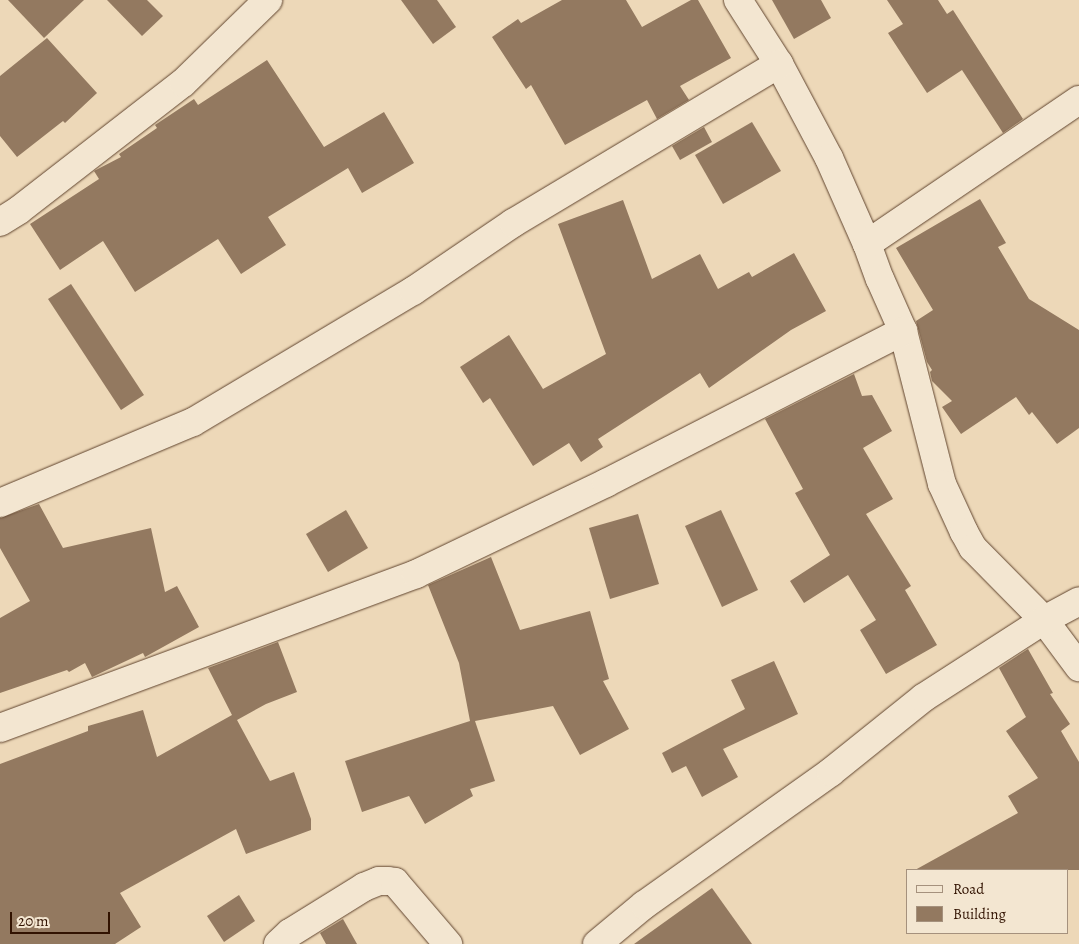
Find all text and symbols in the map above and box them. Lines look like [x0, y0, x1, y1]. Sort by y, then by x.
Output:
legend [906, 869, 1069, 934]
text: Road [953, 879, 984, 899]
scale bar [12, 902, 112, 934]
text: Building [953, 904, 1006, 924]
text: 20 m [18, 911, 49, 931]

